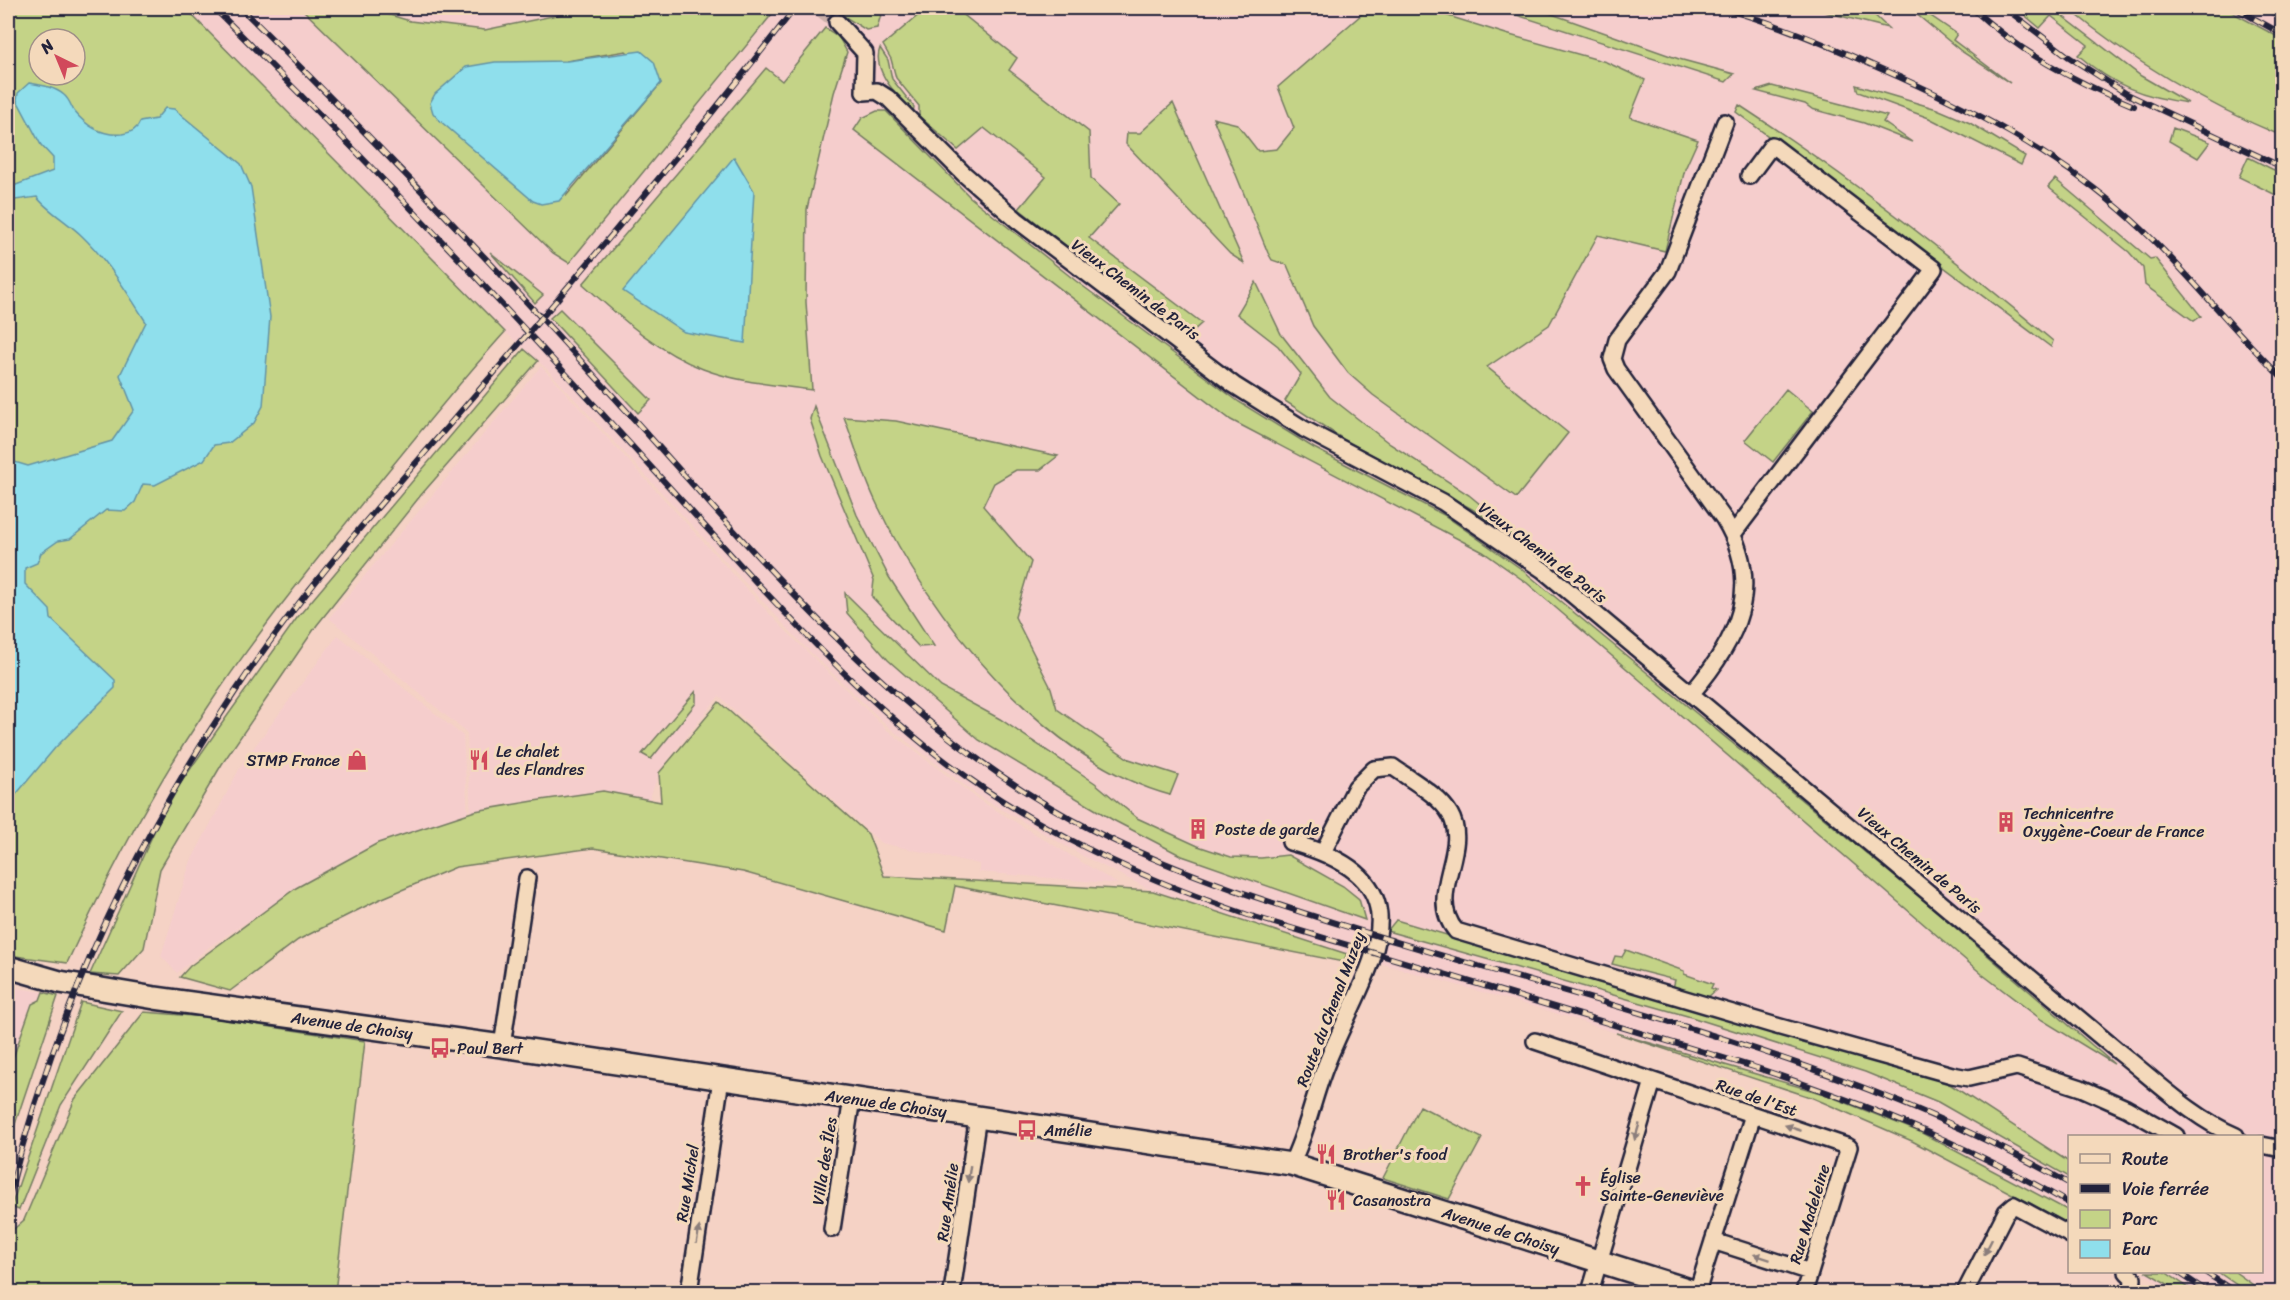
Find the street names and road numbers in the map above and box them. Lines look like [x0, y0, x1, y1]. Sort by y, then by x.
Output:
street label: Vieux Chemin de Paris [1065, 231, 1207, 348]
street label: Vieux Chemin de Paris [1472, 494, 1614, 611]
street label: Vieux Chemin de Paris [1851, 799, 1989, 922]
street label: Route du Chenal Muzey [1288, 927, 1374, 1091]
street label: Avenue de Choisy [288, 1002, 415, 1048]
street label: Rue de l'Est [1712, 1070, 1801, 1125]
street label: Avenue de Choisy [822, 1080, 949, 1126]
street label: Villa des Îles [803, 1115, 846, 1207]
street label: Rue Michel [667, 1142, 708, 1224]
street label: Rue Amélie [928, 1161, 967, 1243]
street label: Rue Madeleine [1781, 1161, 1838, 1268]
street label: Avenue de Choisy [1437, 1197, 1564, 1263]

